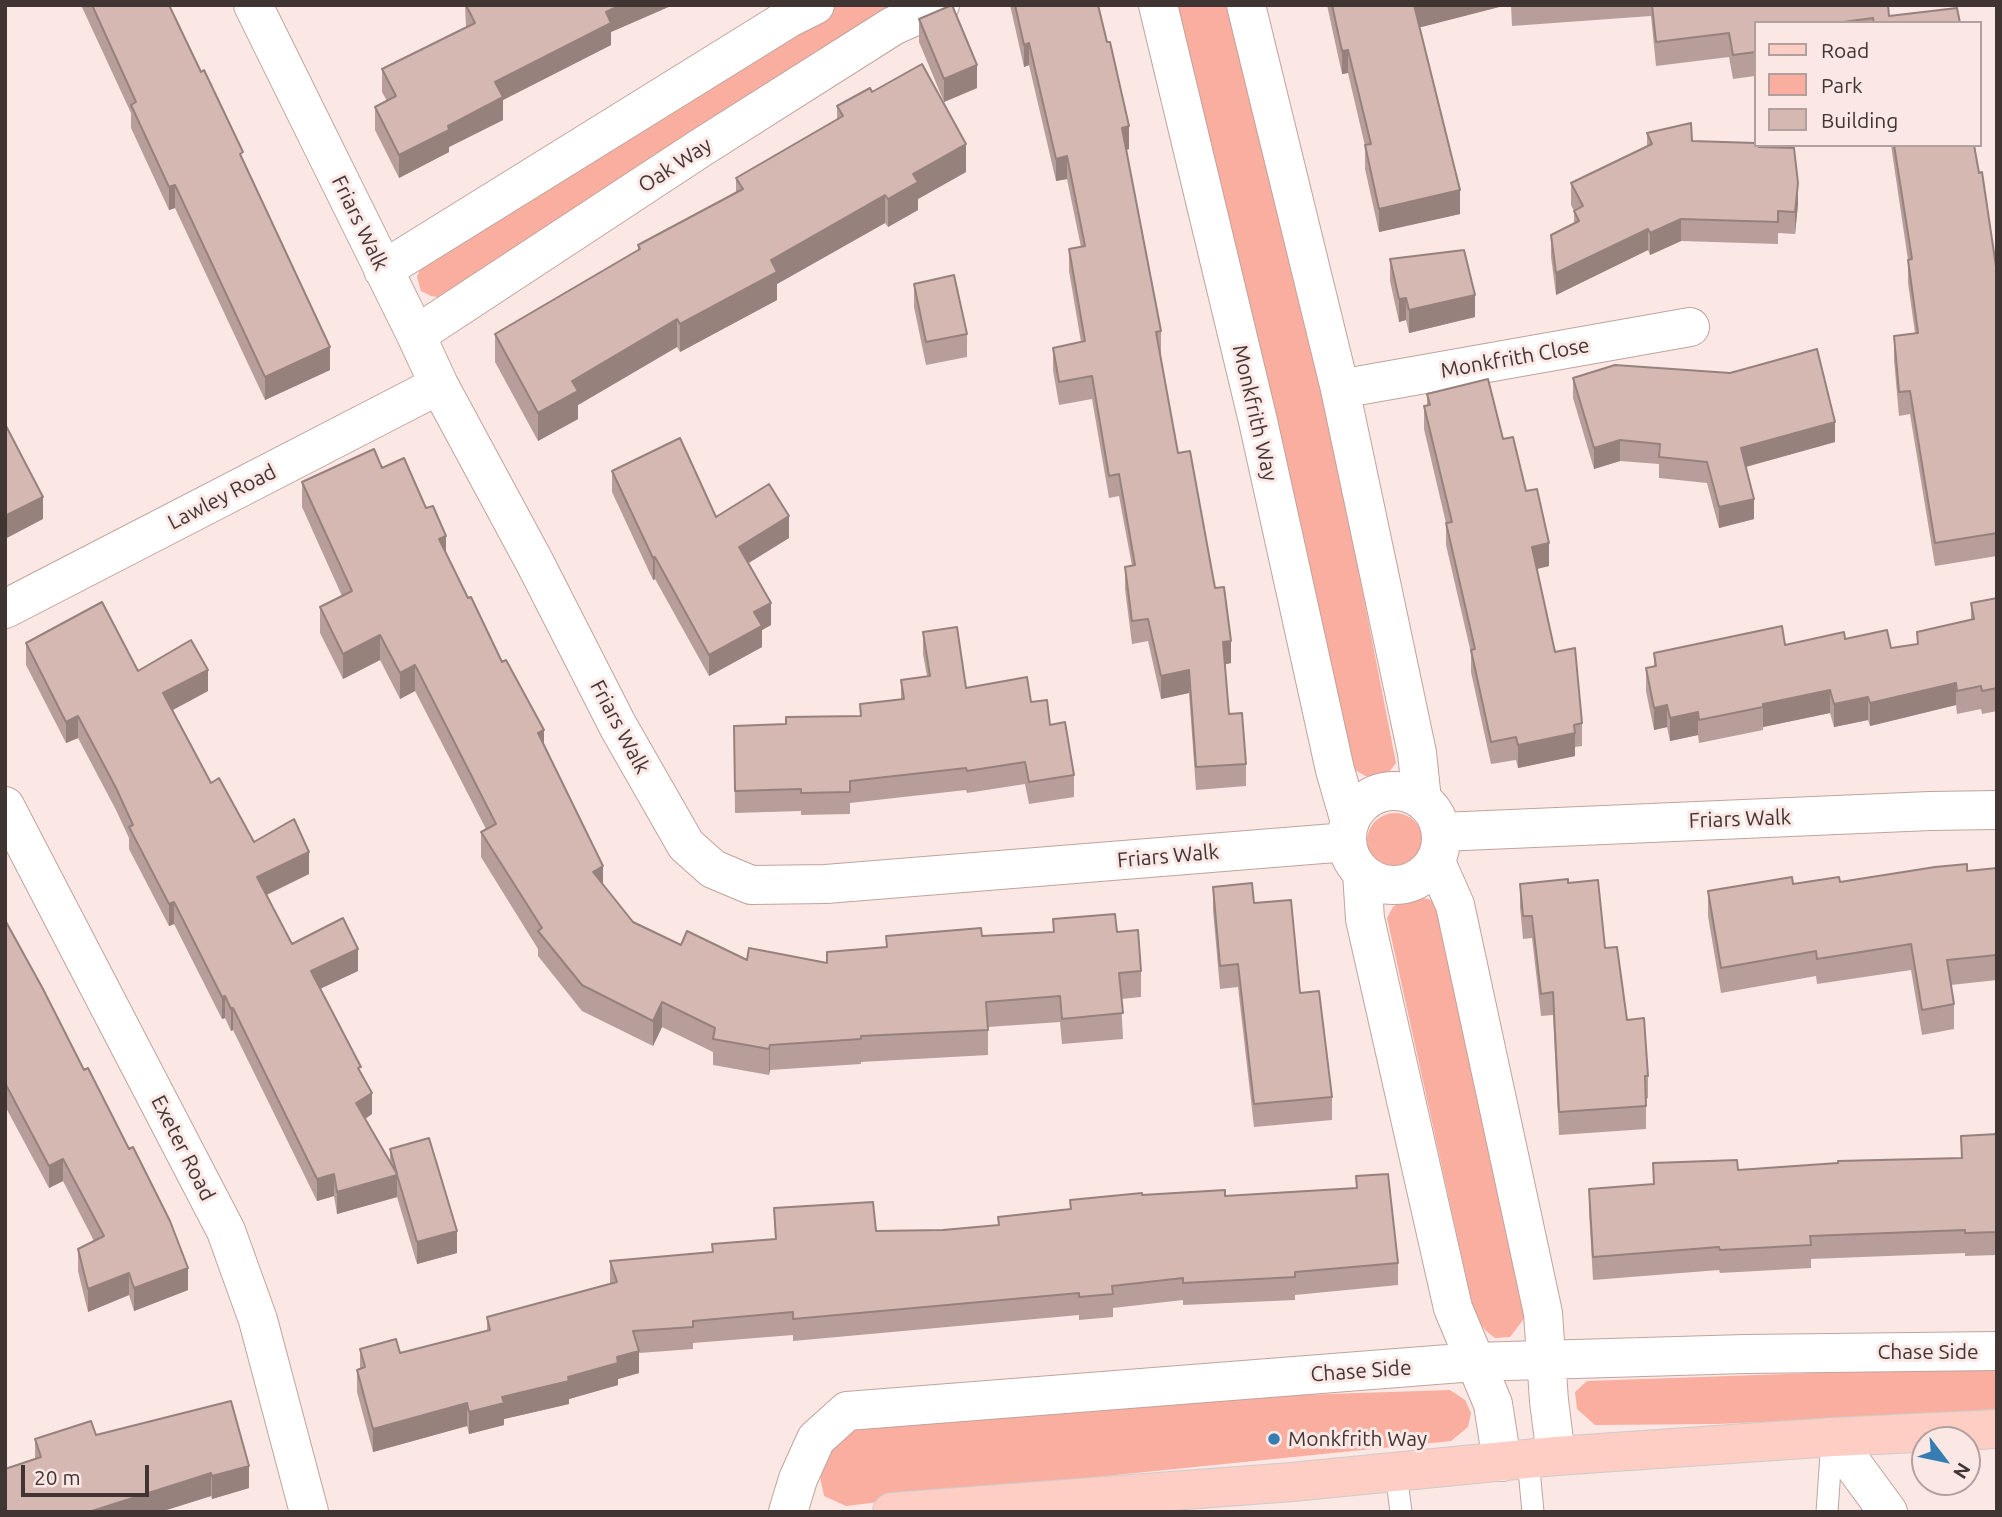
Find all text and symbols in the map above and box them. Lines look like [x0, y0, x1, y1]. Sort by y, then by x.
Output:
legend [1754, 21, 1981, 147]
text: Road [1821, 38, 1869, 62]
text: Park [1821, 73, 1863, 97]
text: Building [1821, 108, 1898, 132]
street label: Oak Way [634, 132, 716, 198]
street label: Friars Walk [326, 171, 394, 275]
street label: Monkfrith Close [1439, 333, 1591, 383]
street label: Monkfrith Way [1227, 342, 1283, 484]
street label: Lawley Road [164, 459, 280, 535]
street label: Friars Walk [585, 676, 655, 778]
street label: Friars Walk [1688, 805, 1792, 833]
street label: Friars Walk [1116, 839, 1220, 873]
street label: Exeter Road [146, 1091, 220, 1205]
street label: Chase Side [1877, 1339, 1979, 1365]
street label: Chase Side [1310, 1355, 1412, 1387]
place label: Monkfrith Way [1288, 1426, 1427, 1452]
north arrow [1911, 1426, 1981, 1496]
marker: Monkfrith Way [1266, 1431, 1282, 1447]
scale bar [24, 1450, 152, 1494]
text: N [1949, 1459, 1975, 1483]
text: 20 m [34, 1465, 81, 1489]

